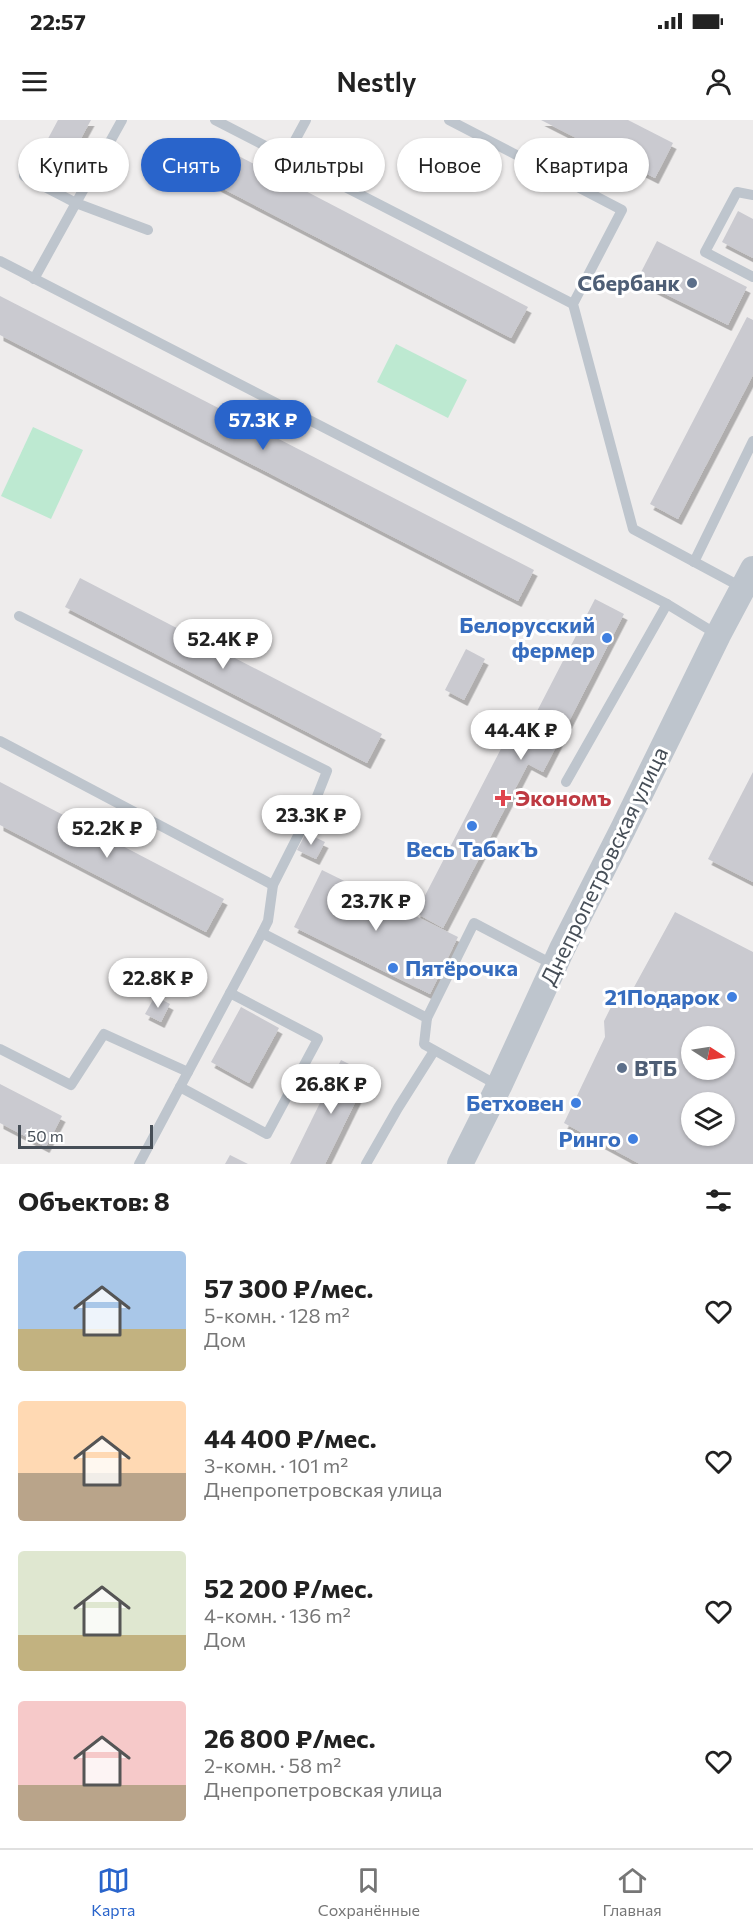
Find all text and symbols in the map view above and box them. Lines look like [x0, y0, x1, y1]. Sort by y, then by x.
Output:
text: 22:57 [30, 8, 86, 35]
icon: menu [18, 65, 51, 98]
text: Nestly [337, 65, 416, 98]
icon: person [702, 65, 735, 98]
chip: Купить [18, 138, 129, 192]
chip: Снять [141, 138, 241, 192]
chip: Фильтры [253, 138, 385, 192]
chip: Новое [397, 138, 502, 192]
chip: Квартира [514, 138, 649, 192]
place label: Сбербанк [577, 269, 680, 296]
marker: Сбербанк [685, 276, 699, 290]
pin: 57.3K ₽ [208, 400, 318, 451]
text: 57.3K ₽ [229, 407, 298, 431]
place label: Белорусский фермер [459, 611, 595, 663]
pin: 52.4K ₽ [168, 619, 278, 670]
text: 52.4K ₽ [187, 626, 259, 650]
marker: Белорусский фермер [600, 631, 614, 645]
pin: 44.4K ₽ [466, 710, 576, 761]
text: 44.4K ₽ [485, 717, 557, 741]
street label: Днепропетровская улица [534, 742, 673, 989]
place label: Экономъ [515, 784, 611, 811]
marker: Экономъ [496, 791, 510, 805]
pin: 23.3K ₽ [256, 795, 366, 846]
text: 23.3K ₽ [276, 802, 346, 826]
pin: 52.2K ₽ [52, 808, 162, 859]
text: 52.2K ₽ [72, 815, 142, 839]
marker: Весь ТабакЪ [465, 819, 479, 833]
place label: Весь ТабакЪ [406, 835, 538, 862]
pin: 23.7K ₽ [321, 881, 431, 932]
text: 23.7K ₽ [341, 888, 411, 912]
place label: Пятёрочка [405, 954, 518, 981]
pin: 22.8K ₽ [103, 958, 213, 1009]
marker: Пятёрочка [386, 961, 400, 975]
text: 22.8K ₽ [122, 965, 194, 989]
place label: 21Подарок [604, 983, 720, 1010]
marker: 21Подарок [725, 990, 739, 1004]
north arrow [681, 1026, 735, 1080]
map controls [681, 1026, 735, 1146]
place label: ВТБ [634, 1054, 677, 1081]
marker: ВТБ [615, 1061, 629, 1075]
pin: 26.8K ₽ [276, 1064, 386, 1115]
text: 26.8K ₽ [295, 1071, 367, 1095]
place label: Бетховен [466, 1089, 564, 1116]
button: layers [681, 1092, 735, 1146]
marker: Бетховен [569, 1096, 583, 1110]
scale bar [18, 1122, 153, 1150]
place label: Ринго [558, 1125, 621, 1152]
text: 50 m [27, 1126, 64, 1145]
marker: Ринго [626, 1132, 640, 1146]
icon: filters [702, 1184, 735, 1217]
text: Объектов: 8 [18, 1185, 170, 1216]
text: 57 300 ₽/мес. [204, 1272, 373, 1303]
icon: home [66, 1275, 138, 1347]
icon: heart [702, 1295, 735, 1328]
text: 5-комн. · 128 m² [204, 1303, 350, 1327]
text: Дом [204, 1327, 246, 1351]
text: 44 400 ₽/мес. [204, 1422, 377, 1453]
icon: home [66, 1425, 138, 1497]
icon: heart [702, 1445, 735, 1478]
text: 3-комн. · 101 m² [204, 1453, 348, 1477]
text: Днепропетровская улица [204, 1477, 442, 1501]
text: 52 200 ₽/мес. [204, 1572, 373, 1603]
icon: home [66, 1575, 138, 1647]
icon: heart [702, 1595, 735, 1628]
text: 4-комн. · 136 m² [204, 1603, 351, 1627]
text: Дом [204, 1627, 246, 1651]
text: 26 800 ₽/мес. [204, 1722, 376, 1753]
icon: home [66, 1725, 138, 1797]
icon: heart [702, 1745, 735, 1778]
text: 2-комн. · 58 m² [204, 1753, 341, 1777]
text: Днепропетровская улица [204, 1777, 442, 1801]
tab: Карта [91, 1864, 135, 1919]
tab: Сохранённые [318, 1864, 420, 1919]
tab: Главная [602, 1864, 662, 1919]

